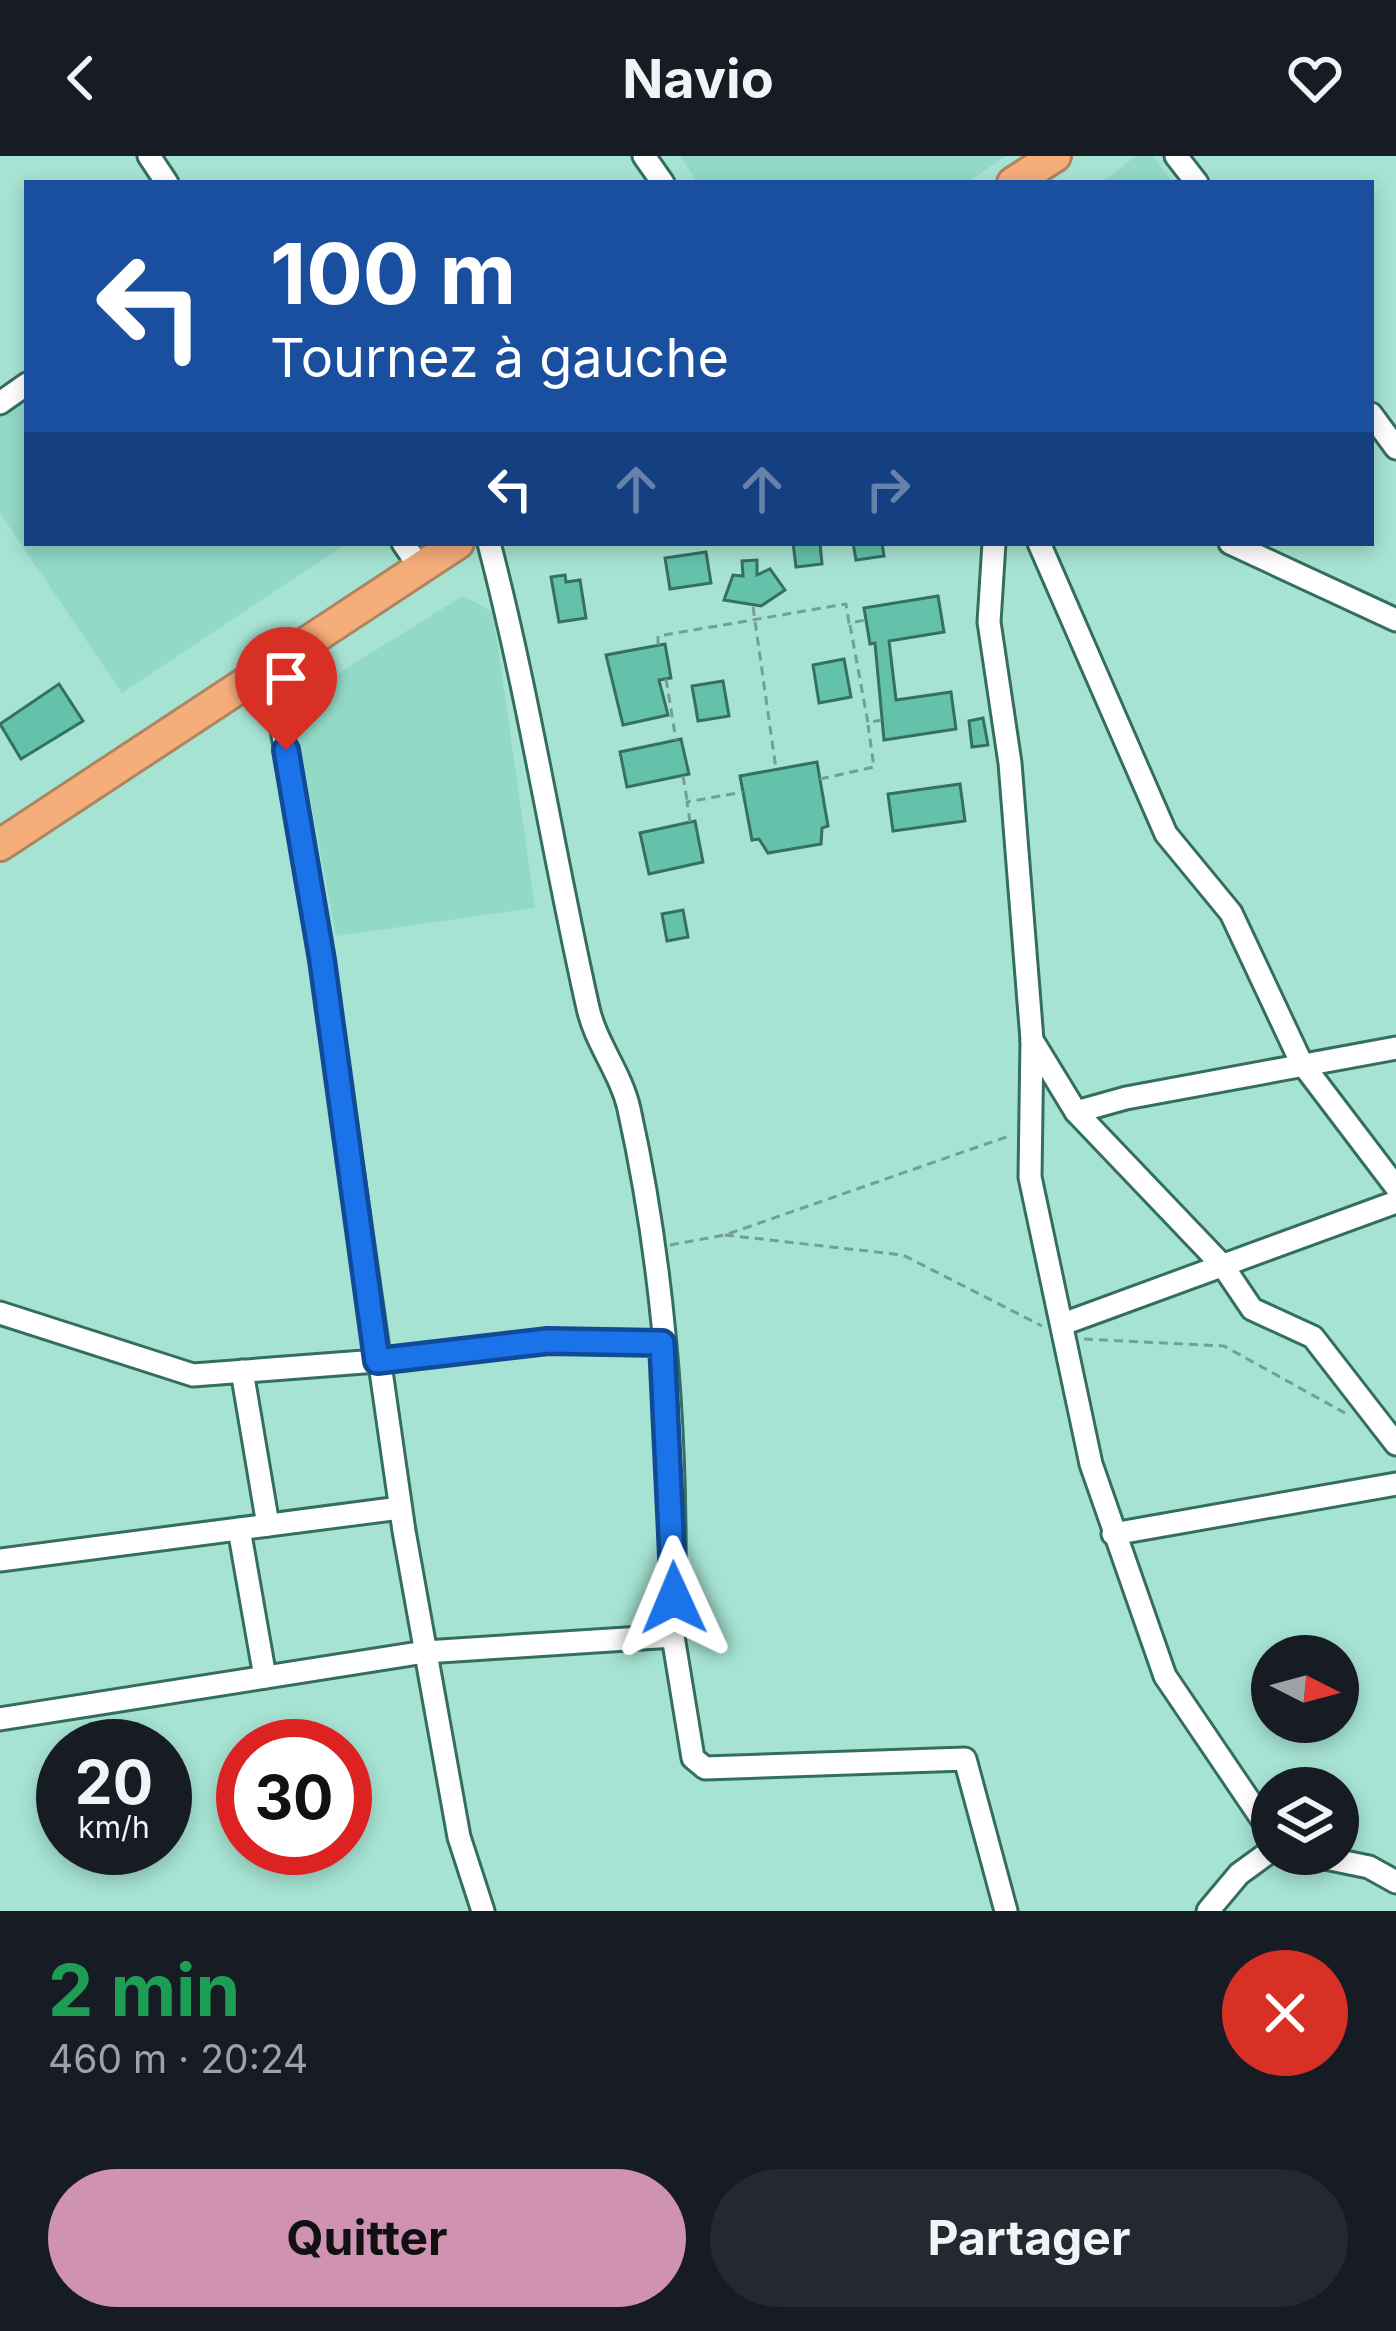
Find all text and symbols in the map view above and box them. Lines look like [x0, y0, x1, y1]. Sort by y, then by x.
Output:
icon: back [48, 45, 114, 111]
icon: heart [1282, 45, 1348, 111]
text: Navio [622, 46, 774, 111]
text: 100 m [270, 223, 516, 324]
icon: left [72, 228, 228, 384]
text: Tournez à gauche [270, 325, 729, 390]
icon: left [477, 456, 543, 522]
icon: ahead [603, 456, 669, 522]
icon: ahead [729, 456, 795, 522]
icon: right [855, 456, 921, 522]
pin [235, 627, 337, 750]
icon: arrive [253, 645, 319, 711]
position arrow [611, 1535, 737, 1661]
north arrow [1251, 1635, 1359, 1743]
map controls [1251, 1635, 1359, 1875]
speed limit sign: 30 [216, 1719, 372, 1875]
text: 20 [75, 1746, 153, 1818]
button: layers [1251, 1767, 1359, 1875]
text: km/h [78, 1809, 150, 1845]
text: 2 min [48, 1946, 240, 2033]
button: close [1222, 1950, 1348, 2076]
text: 460 m · 20:24 [48, 2035, 308, 2082]
button: Quitter [48, 2169, 686, 2307]
button: Partager [710, 2169, 1348, 2307]

